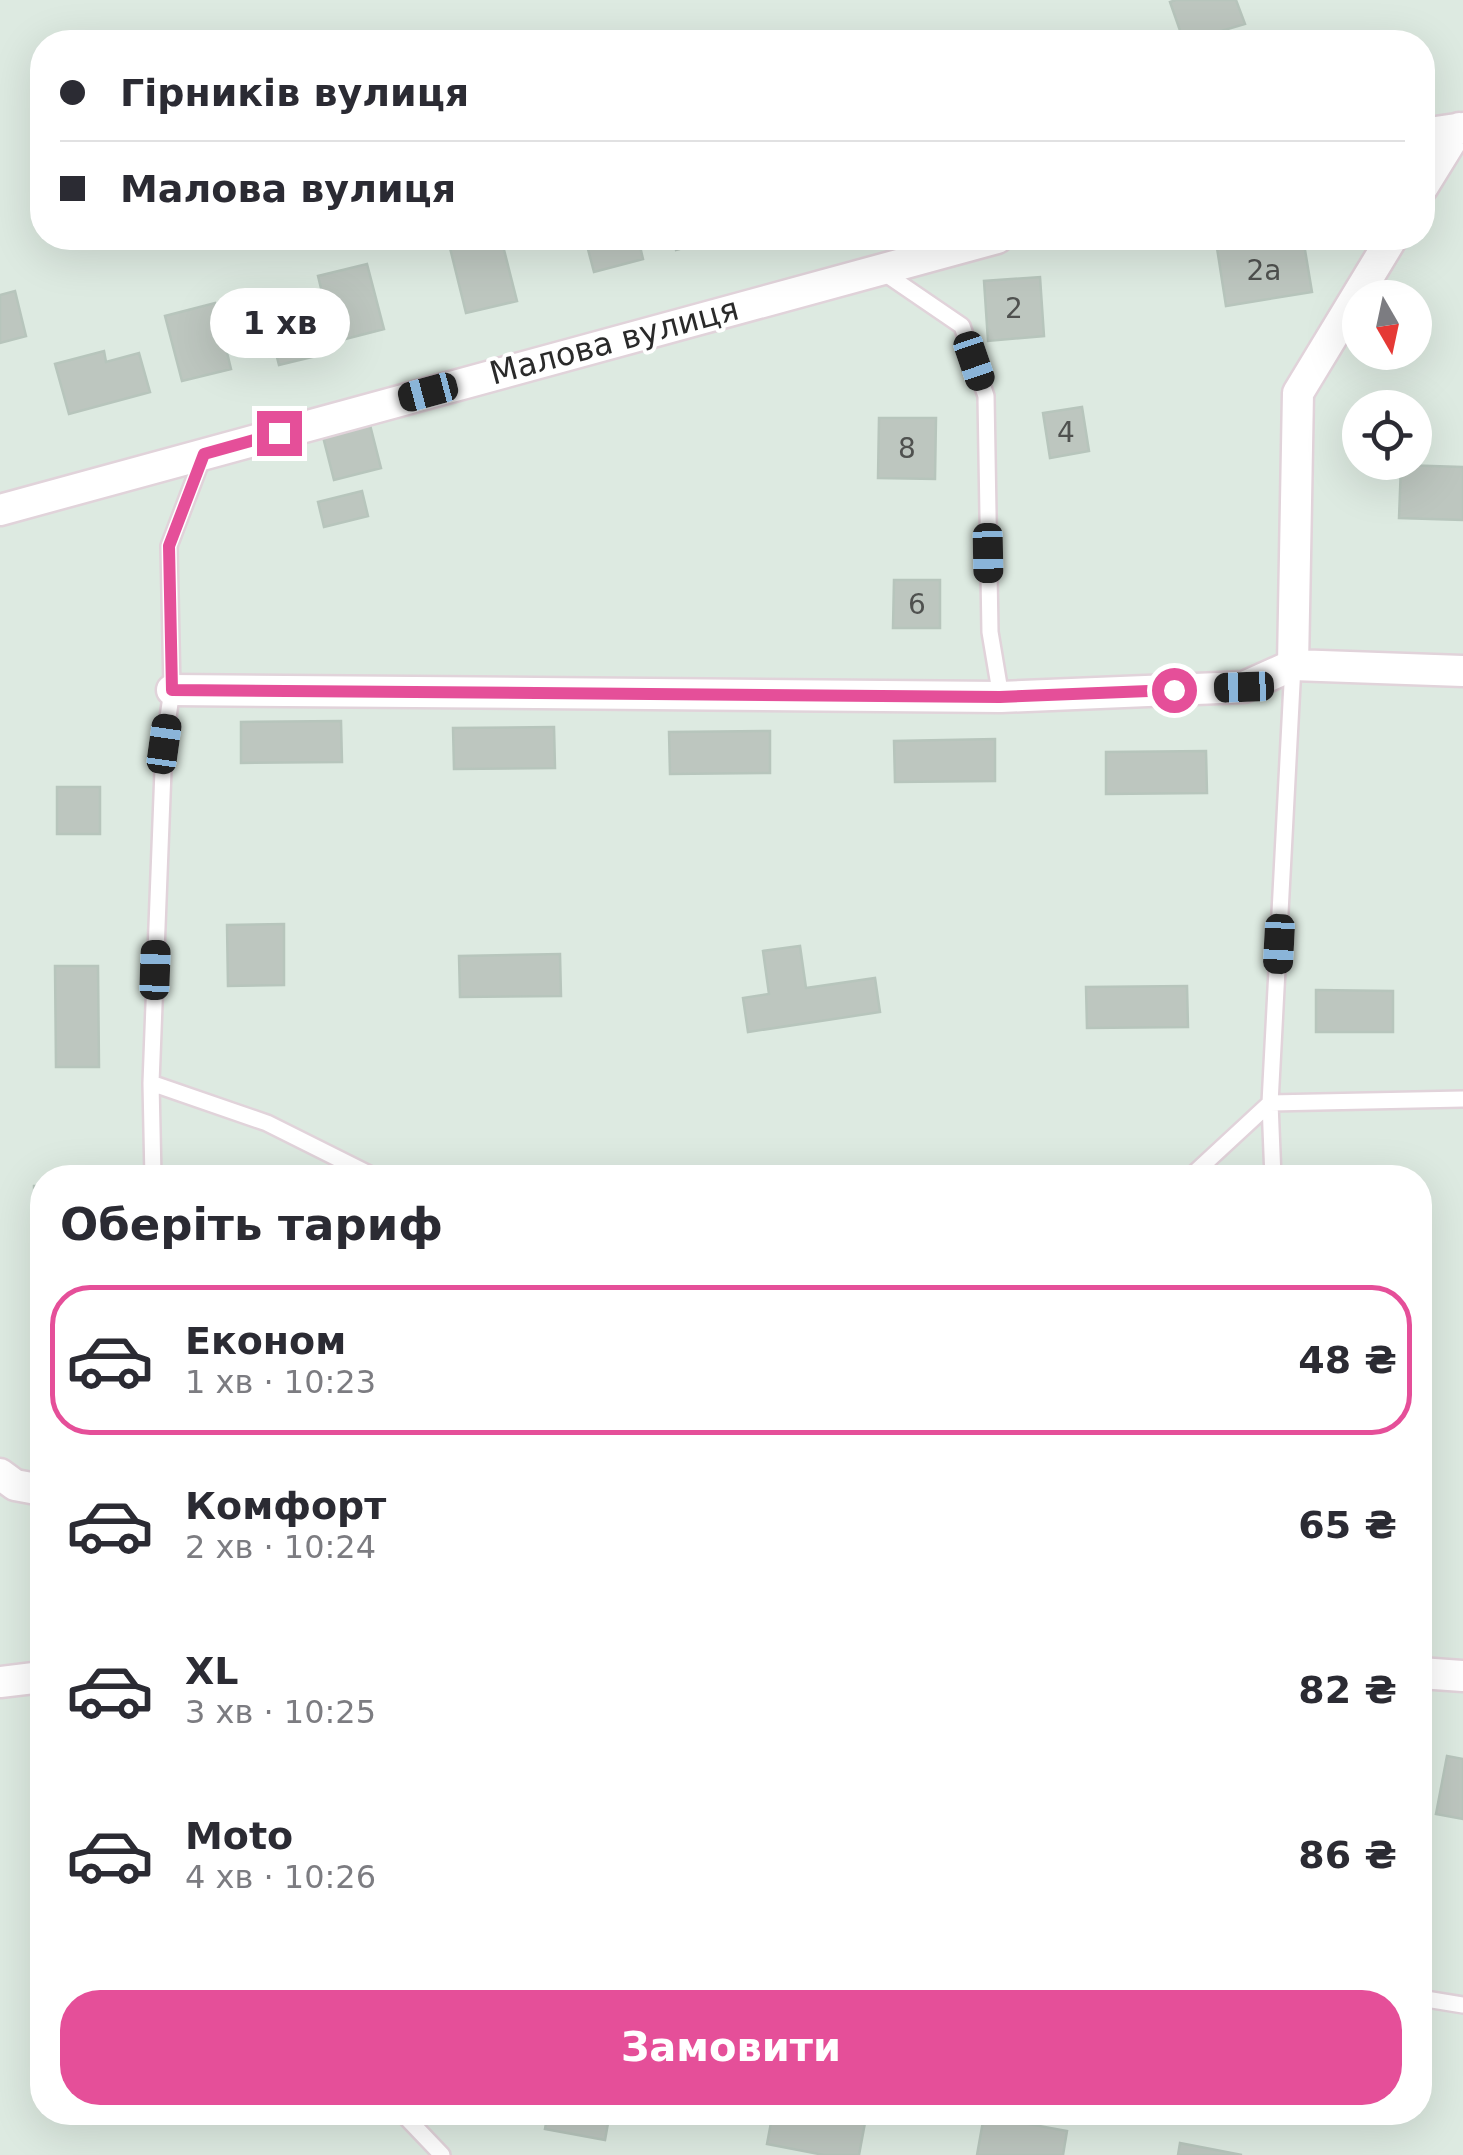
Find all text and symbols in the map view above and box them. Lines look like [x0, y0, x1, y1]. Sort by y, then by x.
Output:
text: Гірників вулиця [120, 71, 469, 115]
text: Малова вулиця [120, 167, 456, 211]
house number: 2а [1247, 254, 1281, 287]
north arrow [1342, 280, 1432, 370]
map controls [1342, 280, 1432, 480]
callout: 1 хв [209, 288, 349, 358]
street label: Малова вулиця [485, 290, 743, 392]
house number: 2 [1005, 292, 1023, 325]
text: 1 хв [243, 304, 317, 342]
car [950, 328, 998, 394]
car [395, 370, 461, 414]
button: locate [1342, 390, 1432, 480]
route end [257, 411, 302, 456]
house number: 4 [1057, 416, 1075, 449]
house number: 8 [898, 432, 916, 465]
car [972, 523, 1004, 583]
house number: 6 [908, 588, 926, 621]
route start [1152, 668, 1197, 713]
car [1213, 671, 1275, 703]
car [145, 712, 183, 776]
car [1262, 913, 1296, 975]
car [139, 939, 171, 1001]
text: Оберіть тариф [60, 1198, 443, 1251]
icon: car [65, 1315, 155, 1405]
text: Економ [185, 1319, 346, 1363]
text: 48 ₴ [1298, 1338, 1397, 1382]
text: 1 хв · 10:23 [185, 1363, 376, 1401]
icon: car [65, 1480, 155, 1570]
text: Комфорт [185, 1484, 386, 1528]
text: 65 ₴ [1298, 1503, 1397, 1547]
text: 2 хв · 10:24 [185, 1528, 376, 1566]
icon: car [65, 1645, 155, 1735]
text: XL [185, 1649, 239, 1693]
text: 82 ₴ [1298, 1668, 1397, 1712]
text: 3 хв · 10:25 [185, 1693, 376, 1731]
icon: car [65, 1810, 155, 1900]
text: Moto [185, 1814, 293, 1858]
text: 86 ₴ [1298, 1833, 1397, 1877]
text: 4 хв · 10:26 [185, 1858, 376, 1896]
button: Замовити [60, 1990, 1402, 2105]

